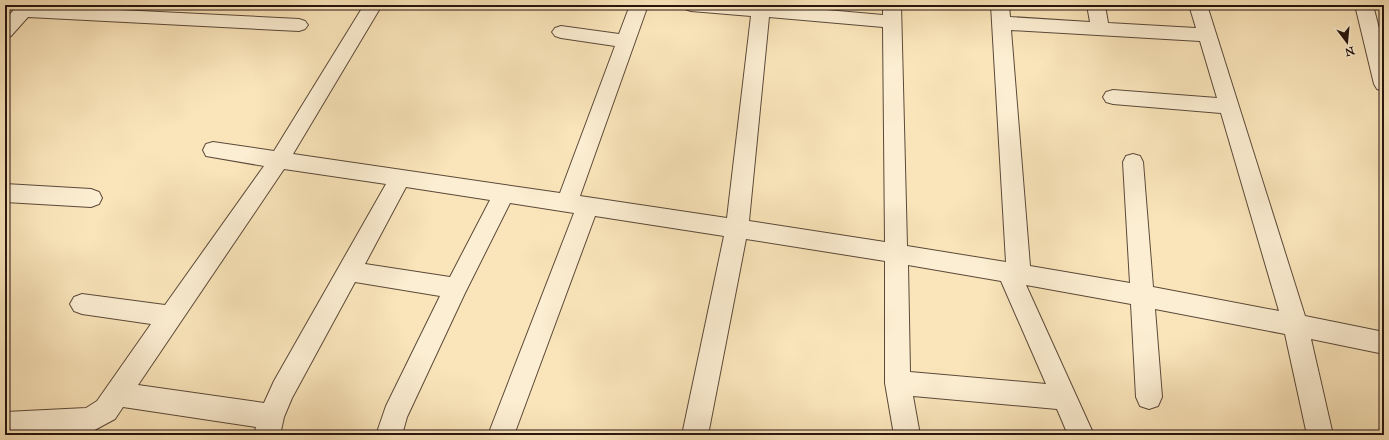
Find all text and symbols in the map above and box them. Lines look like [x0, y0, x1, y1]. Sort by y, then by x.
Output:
north arrow [1327, 22, 1367, 62]
text: N [1343, 44, 1356, 59]

